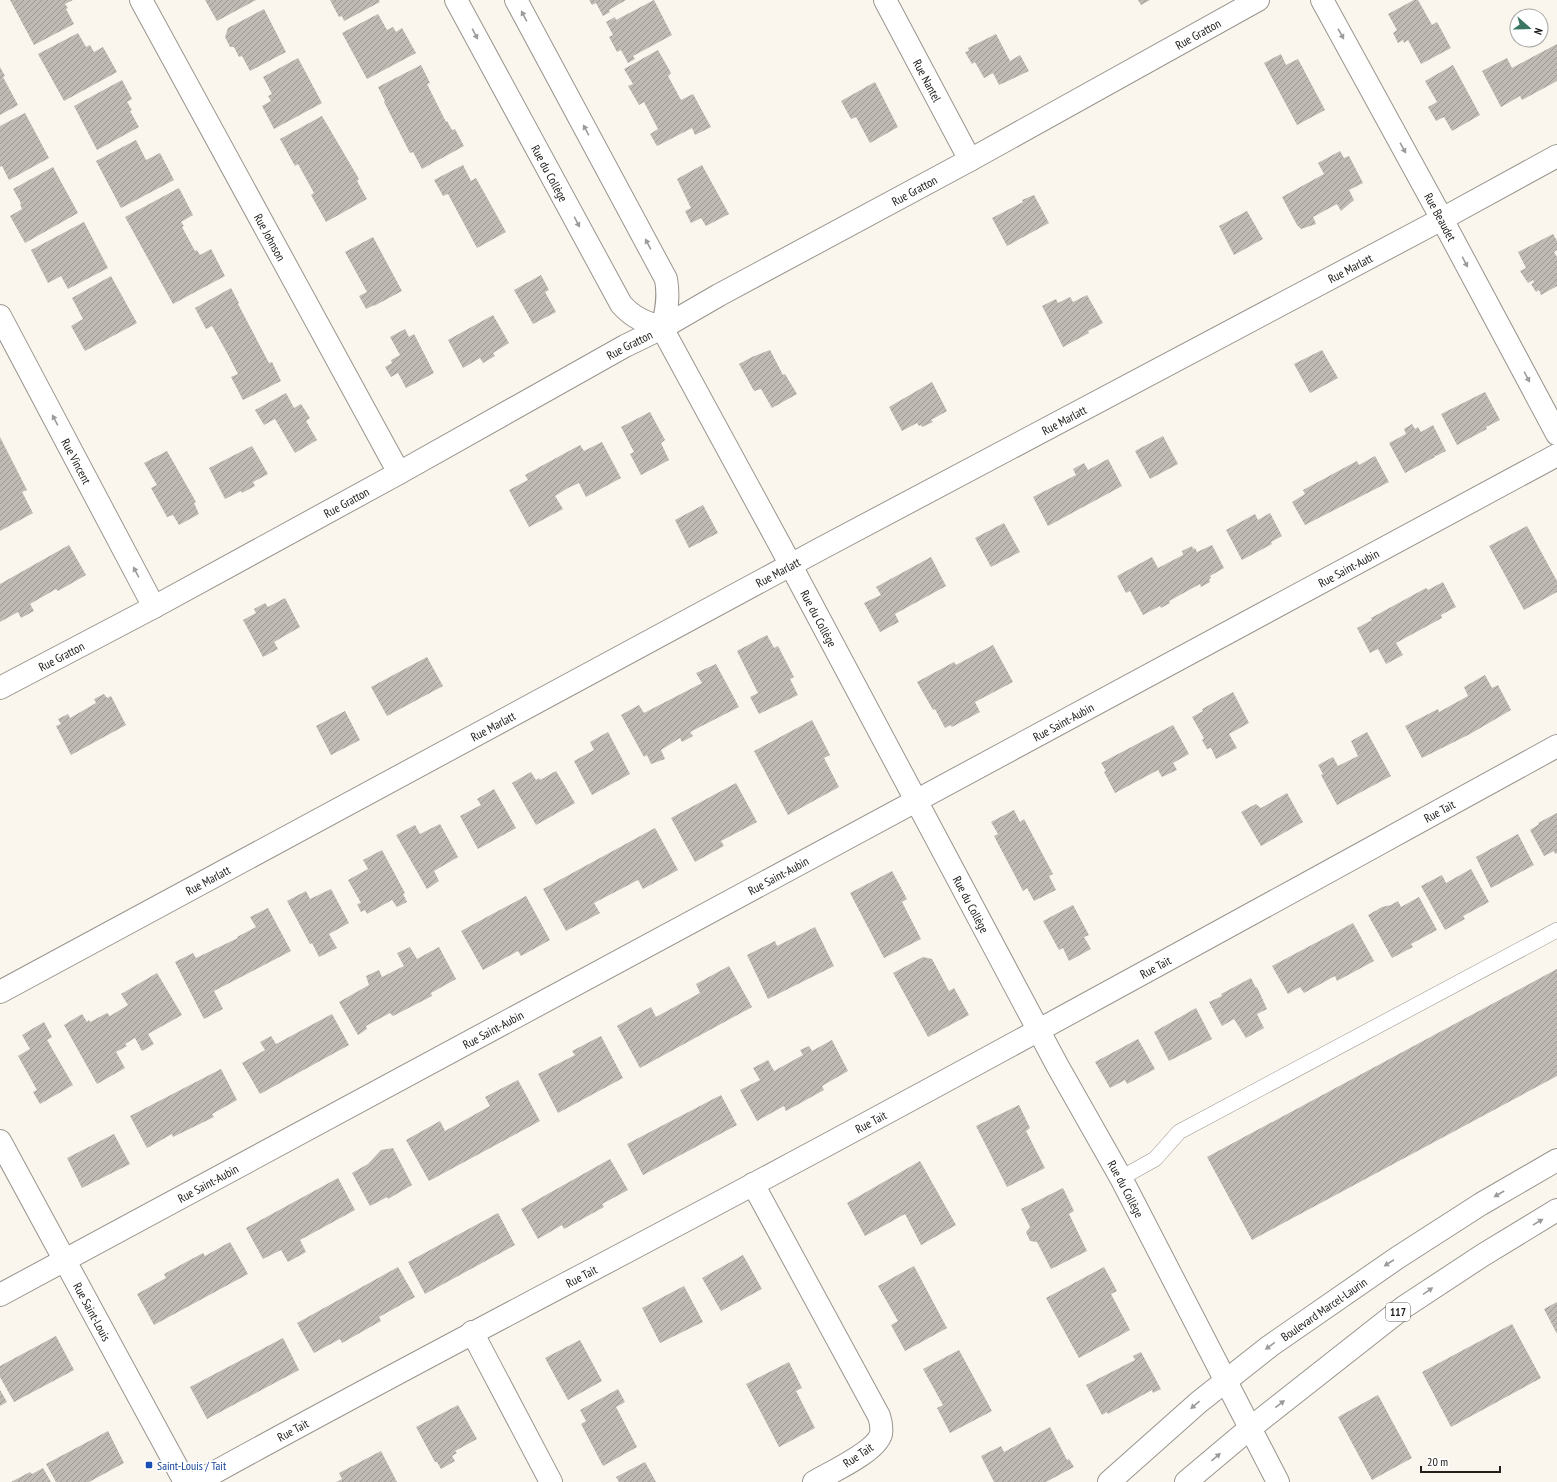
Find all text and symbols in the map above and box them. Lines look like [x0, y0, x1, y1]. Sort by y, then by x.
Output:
north arrow [1509, 8, 1549, 48]
one-way arrow [521, 10, 527, 21]
street label: Rue Gratton [1172, 15, 1223, 52]
text: N [1531, 26, 1546, 37]
one-way arrow [471, 28, 478, 40]
one-way arrow [1337, 28, 1344, 40]
street label: Rue Nantel [910, 57, 945, 104]
one-way arrow [583, 124, 589, 136]
street label: Rue du Collège [528, 142, 571, 204]
one-way arrow [1400, 142, 1407, 154]
street label: Rue Gratton [889, 172, 939, 208]
street label: Rue Beaudet [1421, 190, 1460, 244]
street label: Rue Johnson [251, 211, 289, 263]
one-way arrow [573, 217, 580, 228]
one-way arrow [644, 238, 651, 250]
street label: Rue Marlatt [1325, 249, 1376, 286]
one-way arrow [1462, 257, 1469, 268]
street label: Rue Gratton [604, 326, 655, 362]
one-way arrow [1523, 371, 1530, 383]
street label: Rue Marlatt [1039, 401, 1089, 438]
one-way arrow [52, 414, 59, 426]
street label: Rue Vincent [59, 436, 95, 487]
street label: Rue Gratton [321, 483, 371, 520]
street label: Rue Saint-Aubin [1315, 545, 1381, 590]
street label: Rue Marlatt [753, 553, 803, 590]
one-way arrow [133, 566, 139, 578]
street label: Rue du Collège [798, 587, 840, 649]
street label: Rue Gratton [36, 638, 86, 674]
street label: Rue Saint-Aubin [1030, 699, 1096, 744]
street label: Rue Marlatt [468, 707, 518, 744]
street label: Rue Tait [1421, 796, 1458, 825]
street label: Rue Saint-Aubin [745, 853, 811, 898]
street label: Rue Marlatt [183, 861, 233, 898]
street label: Rue du Collège [950, 873, 993, 935]
street label: Rue Tait [1137, 952, 1174, 981]
street label: Rue Saint-Aubin [460, 1007, 526, 1052]
street label: Rue Tait [852, 1107, 889, 1136]
street label: Rue du Collège [1105, 1157, 1147, 1220]
street label: Rue Saint-Aubin [175, 1160, 241, 1205]
one-way arrow [1493, 1190, 1505, 1197]
one-way arrow [1533, 1218, 1543, 1226]
one-way arrow [1384, 1259, 1394, 1267]
street label: Rue Tait [563, 1261, 600, 1290]
street label: Boulevard Marcel-Laurin [1278, 1274, 1369, 1344]
street label: Rue Saint-Louis [71, 1280, 114, 1343]
one-way arrow [1423, 1287, 1433, 1295]
road number: 117 [1386, 1303, 1410, 1321]
one-way arrow [1264, 1342, 1275, 1350]
one-way arrow [1275, 1400, 1286, 1409]
one-way arrow [1190, 1401, 1201, 1410]
street label: Rue Tait [274, 1415, 311, 1444]
street label: Rue Tait [840, 1439, 877, 1471]
scale bar [1421, 1448, 1500, 1474]
one-way arrow [1211, 1452, 1221, 1461]
text: 20 m [1427, 1454, 1448, 1469]
place label: Saint-Louis / Tait [157, 1458, 227, 1473]
marker: Saint-Louis / Tait [144, 1460, 154, 1470]

